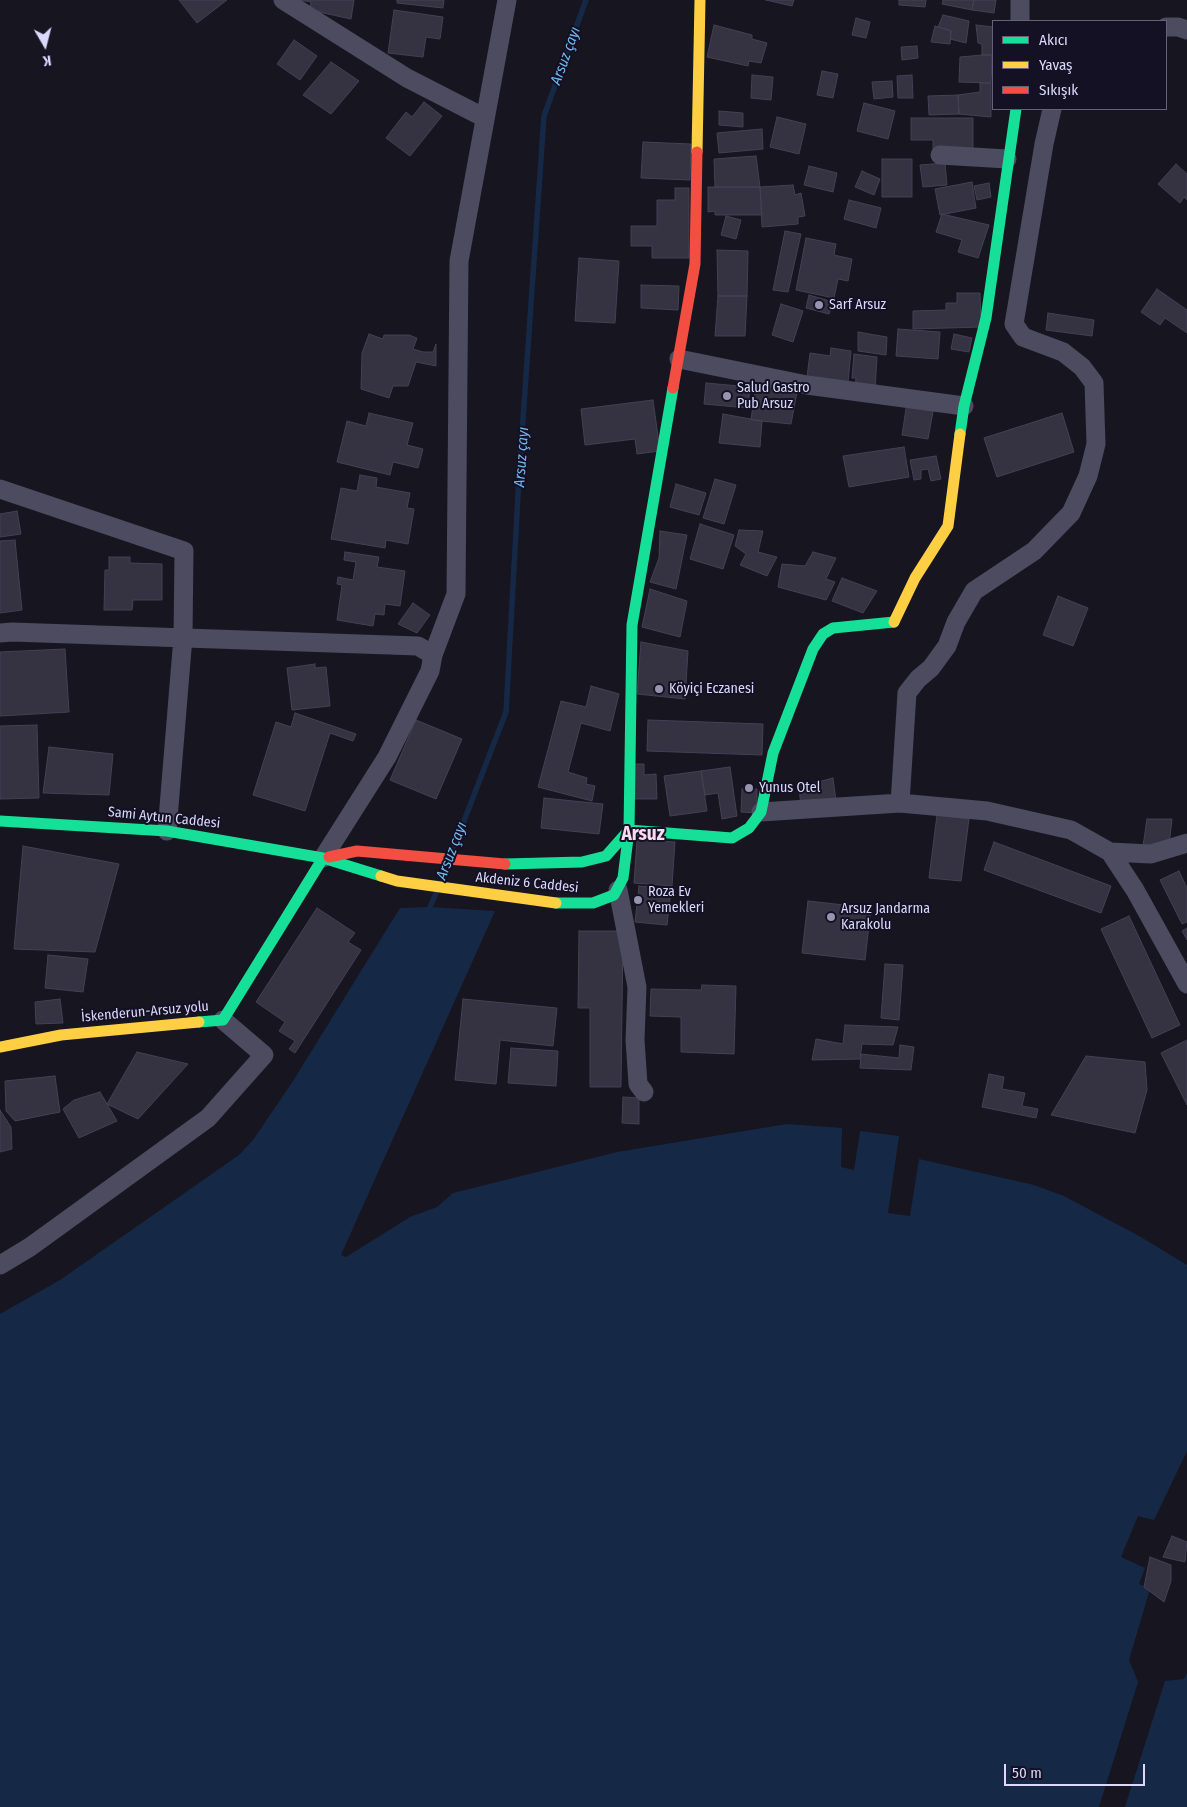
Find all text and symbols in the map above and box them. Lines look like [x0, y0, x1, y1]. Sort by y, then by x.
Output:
north arrow [20, 20, 70, 70]
legend [992, 20, 1167, 110]
water label: Arsuz çayı [547, 25, 585, 87]
text: Akıcı [1039, 31, 1068, 49]
text: K [42, 51, 52, 69]
text: Yavaş [1039, 56, 1073, 74]
text: Sıkışık [1039, 81, 1078, 99]
place label: Sarf Arsuz [829, 297, 886, 313]
marker: Sarf Arsuz [813, 299, 825, 311]
place label: Salud Gastro Pub Arsuz [737, 380, 810, 412]
marker: Salud Gastro Pub Arsuz [721, 390, 733, 402]
water label: Arsuz çayı [511, 426, 533, 488]
place label: Köyiçi Eczanesi [669, 681, 754, 697]
marker: Köyiçi Eczanesi [653, 683, 665, 695]
place label: Yunus Otel [759, 780, 820, 796]
marker: Yunus Otel [743, 782, 755, 794]
street label: Sami Aytun Caddesi [107, 804, 221, 832]
water label: Arsuz çayı [433, 820, 471, 882]
district label: Arsuz [621, 824, 665, 846]
street label: Akdeniz 6 Caddesi [475, 869, 579, 897]
place label: Roza Ev Yemekleri [648, 884, 704, 916]
marker: Roza Ev Yemekleri [632, 894, 644, 906]
place label: Arsuz Jandarma Karakolu [841, 901, 930, 934]
marker: Arsuz Jandarma Karakolu [825, 911, 837, 923]
street label: İskenderun-Arsuz yolu [80, 998, 210, 1026]
scale bar [1007, 1754, 1148, 1786]
text: 50 m [1012, 1764, 1042, 1782]

